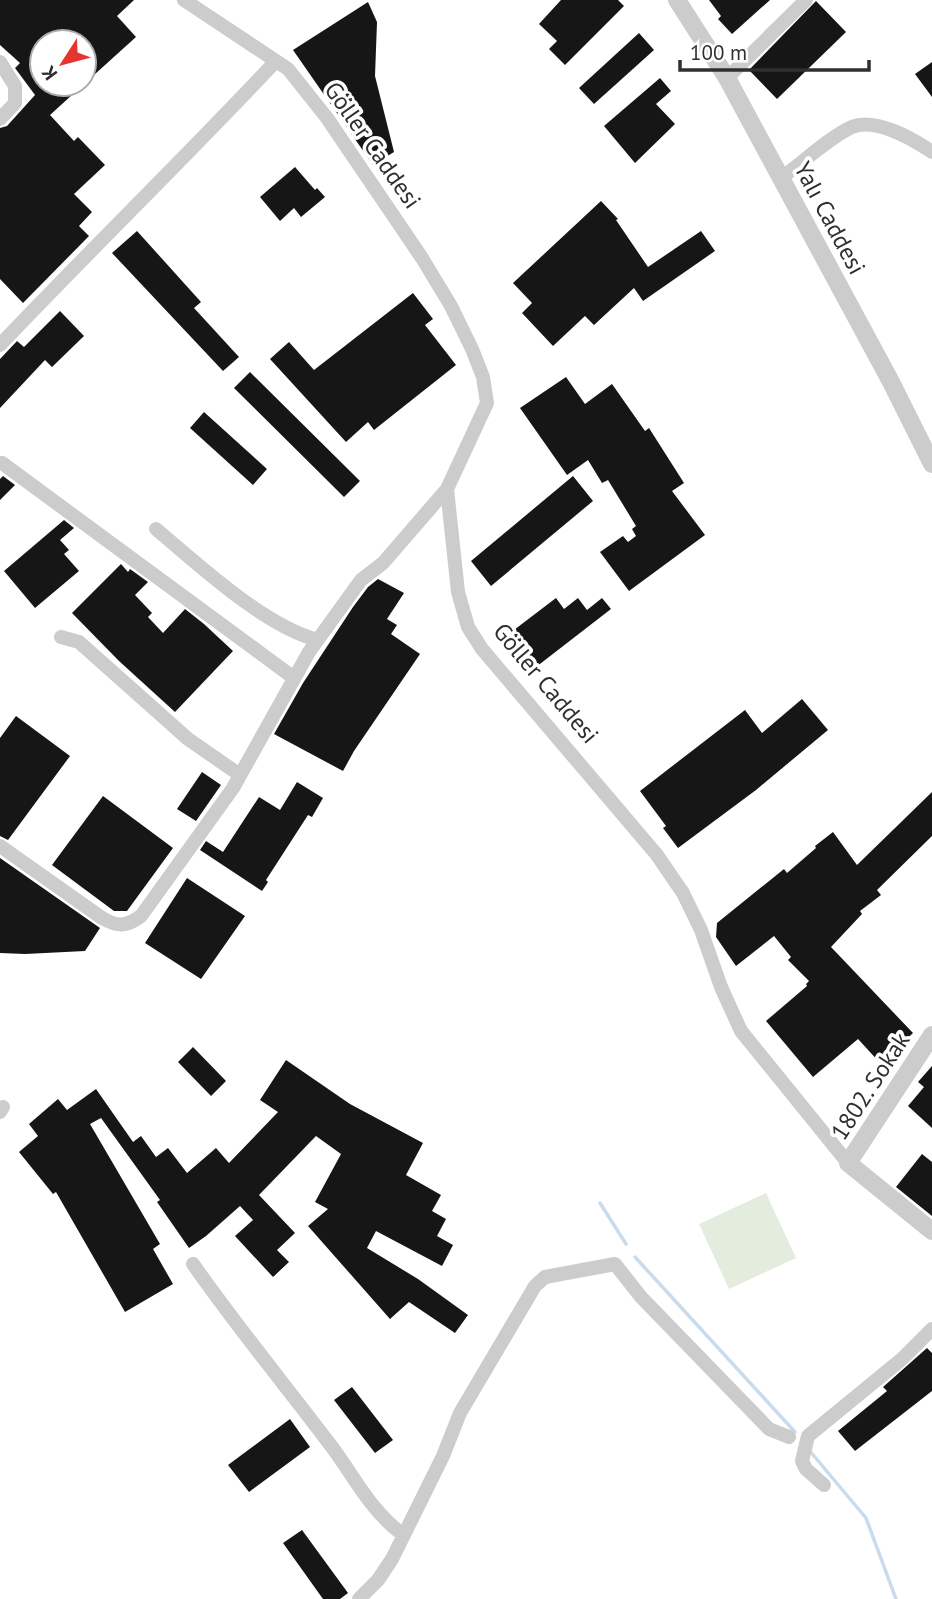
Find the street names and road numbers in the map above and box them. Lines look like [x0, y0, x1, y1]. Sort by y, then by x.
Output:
street label: Göller Caddesi [318, 75, 428, 215]
street label: Yalı Caddesi [787, 156, 873, 280]
street label: Göller Caddesi [487, 616, 605, 750]
street label: 1802. Sokak [824, 1026, 917, 1146]

